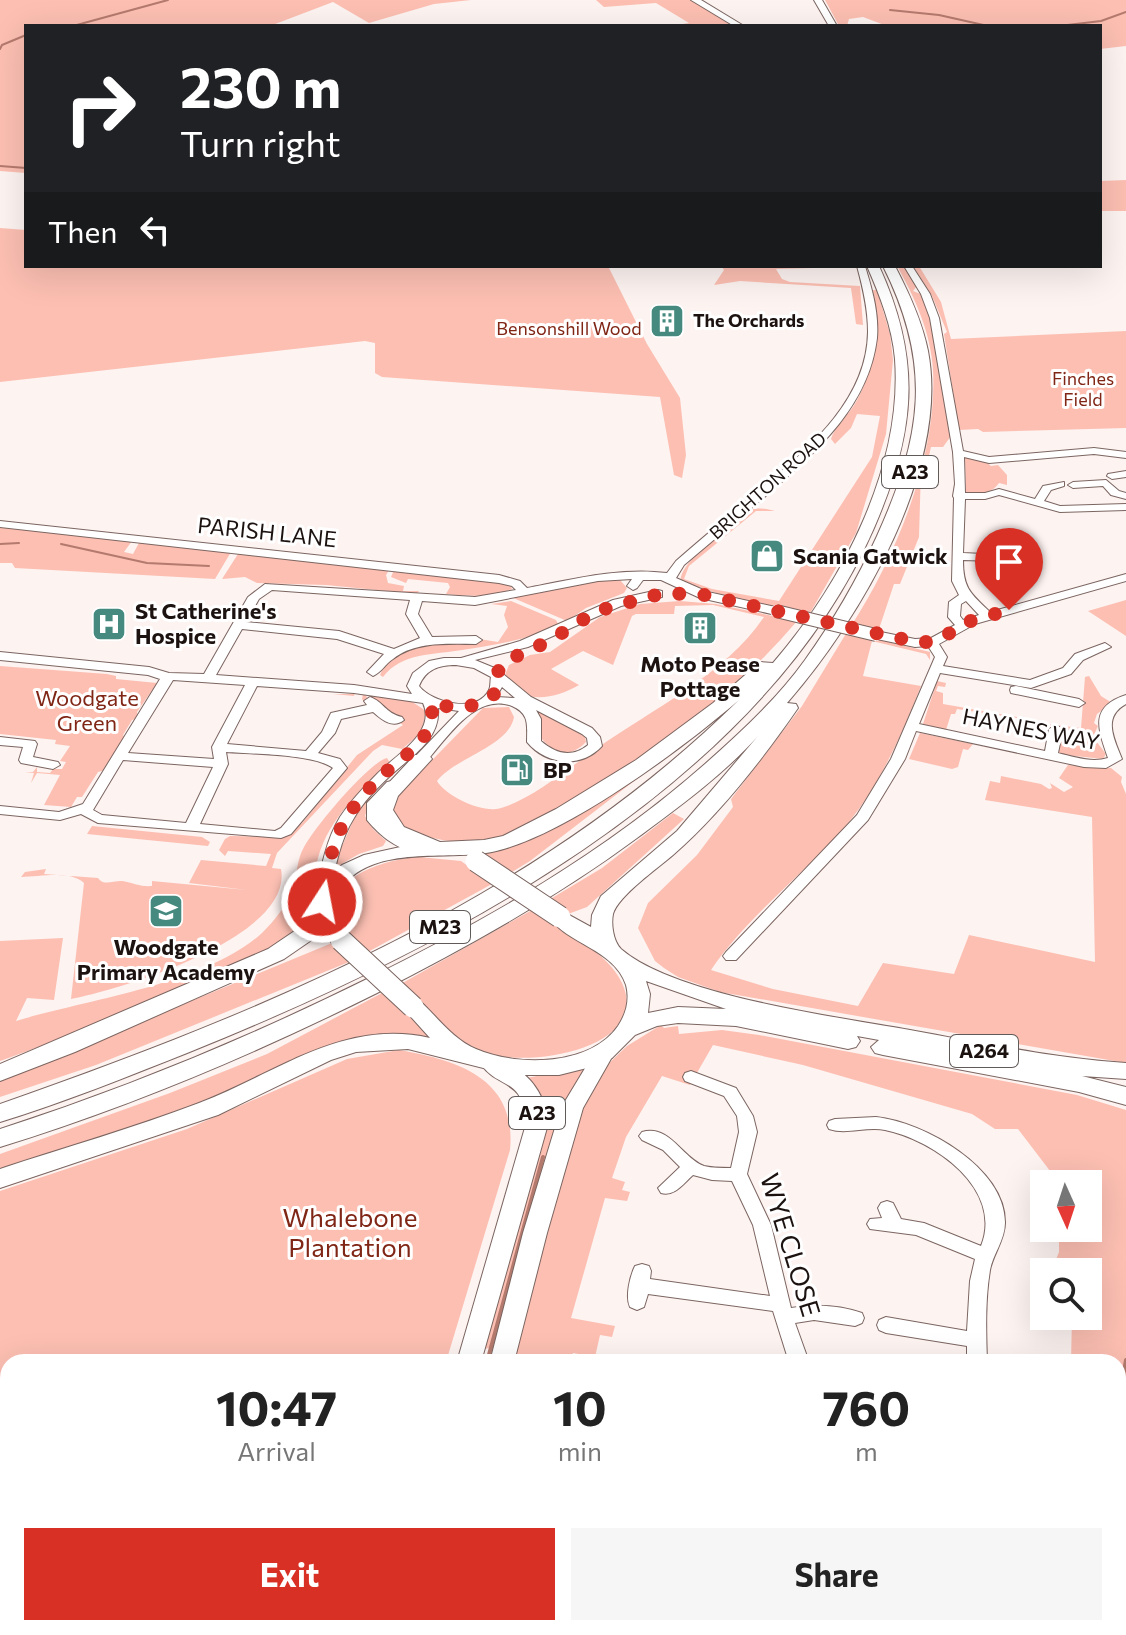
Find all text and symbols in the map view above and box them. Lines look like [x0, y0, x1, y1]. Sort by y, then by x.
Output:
text: 230 m [180, 51, 341, 120]
icon: right [48, 56, 152, 160]
text: Turn right [180, 120, 341, 164]
icon: left [133, 208, 177, 252]
text: Then [48, 212, 117, 249]
building icon: The Orchards [648, 302, 686, 340]
place label: The Orchards [693, 309, 805, 331]
park label: Bensonshill Wood [496, 317, 642, 339]
park label: Finches Field [1052, 367, 1114, 410]
street label: BRIGHTON ROAD [704, 427, 830, 544]
road number: A23 [882, 456, 938, 488]
street label: PARISH LANE [196, 511, 338, 552]
pin [975, 528, 1043, 610]
shop icon: Scania Gatwick [748, 537, 786, 575]
icon: arrive [987, 540, 1031, 584]
place label: Scania Gatwick [793, 542, 948, 569]
place label: St Catherine's Hospice [135, 597, 276, 649]
hospital icon: St Catherine's Hospice [90, 605, 128, 643]
building icon: Moto Pease Pottage [681, 609, 719, 647]
place label: Moto Pease Pottage [640, 650, 760, 702]
park label: Woodgate Green [35, 684, 139, 736]
street label: HAYNES WAY [960, 702, 1102, 755]
fuel station icon: BP [498, 751, 536, 789]
place label: BP [543, 756, 572, 783]
position arrow [280, 860, 364, 944]
school or university icon: Woodgate Primary Academy [147, 892, 185, 930]
road number: M23 [410, 911, 470, 943]
place label: Woodgate Primary Academy [77, 933, 255, 985]
road number: A264 [950, 1035, 1018, 1067]
road number: A23 [509, 1097, 565, 1129]
street label: WYE CLOSE [755, 1169, 828, 1320]
north arrow [1030, 1170, 1102, 1242]
map controls [1030, 1170, 1102, 1330]
park label: Whalebone Plantation [283, 1201, 417, 1262]
button: search [1030, 1258, 1102, 1330]
text: 10:47 [216, 1377, 337, 1436]
text: 10 [553, 1377, 607, 1436]
text: 760 [822, 1377, 910, 1436]
text: Arrival [237, 1435, 316, 1466]
text: min [558, 1435, 602, 1466]
text: m [855, 1435, 878, 1466]
button: Exit [24, 1528, 555, 1620]
button: Share [571, 1528, 1102, 1620]

